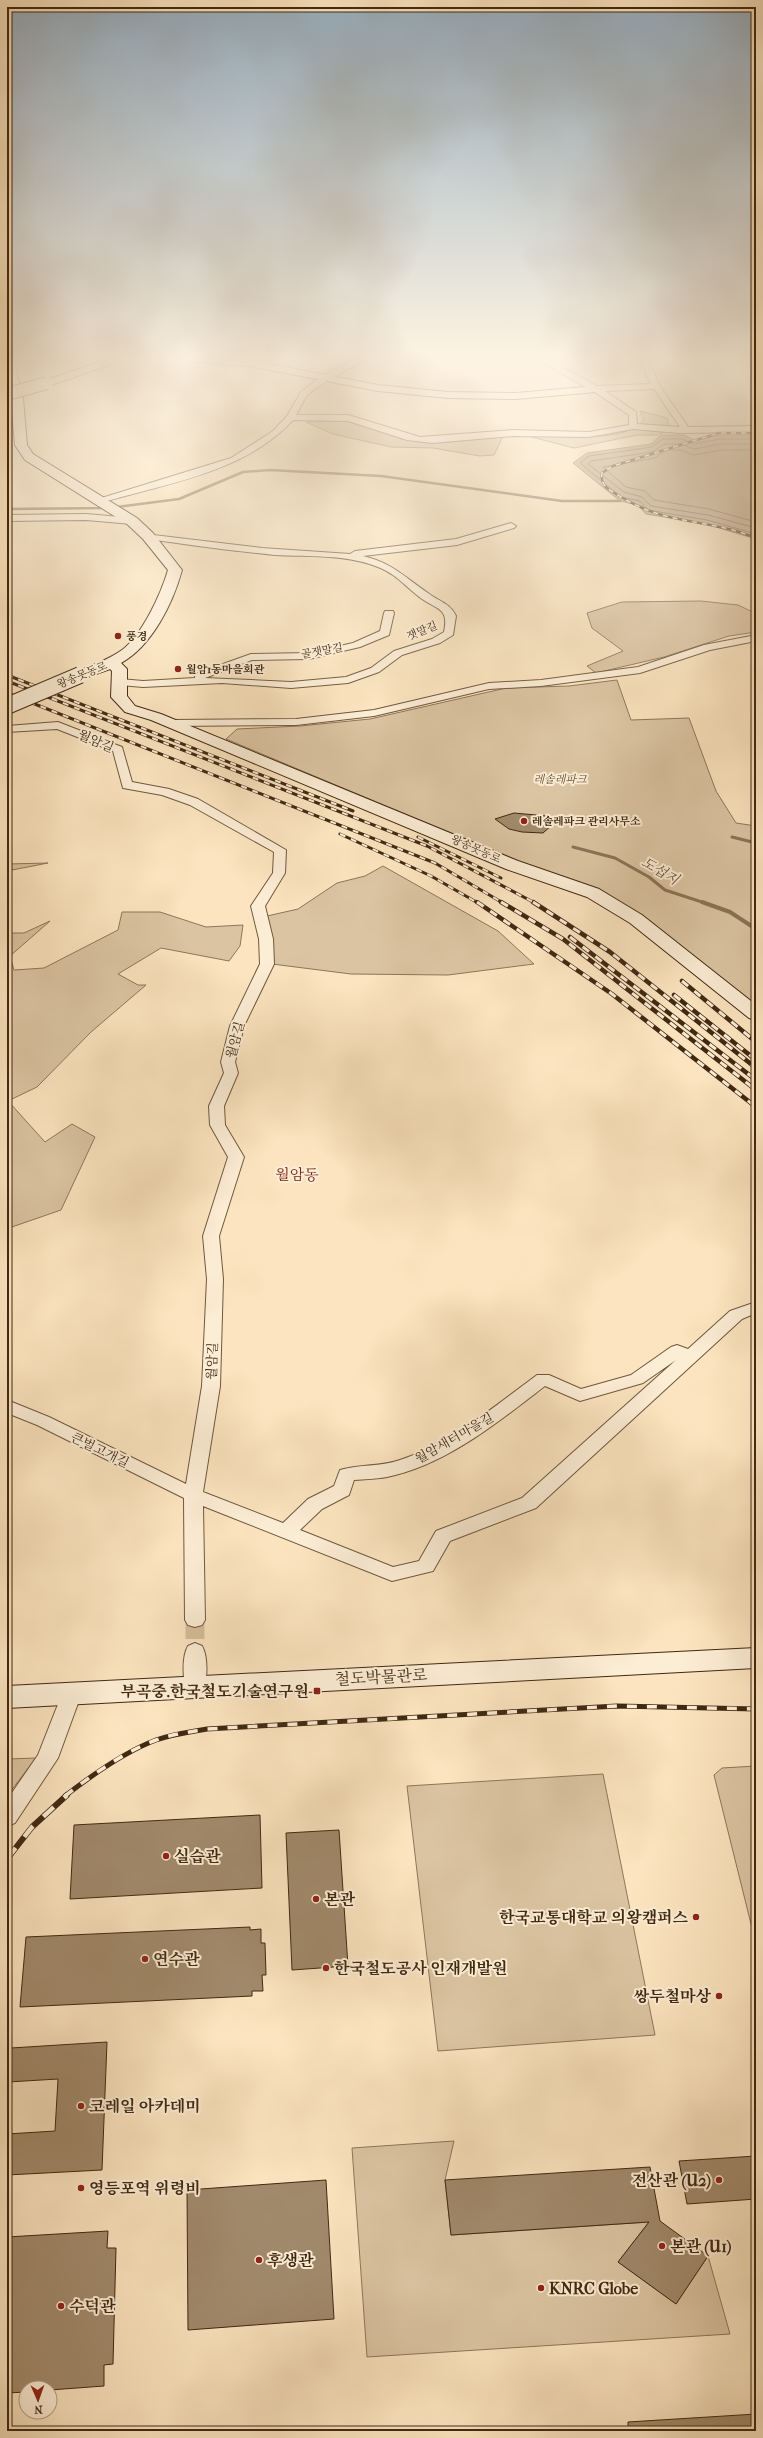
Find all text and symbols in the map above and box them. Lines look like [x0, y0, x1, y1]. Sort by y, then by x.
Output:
street label: 잿말길 [405, 619, 439, 643]
place label: 풍경 [126, 630, 147, 643]
marker: 풍경 [113, 631, 123, 641]
street label: 골잿말길 [300, 641, 344, 661]
street label: 왕송못동로 [55, 659, 109, 691]
place label: 월암1동마을회관 [186, 663, 265, 676]
marker: 월암1동마을회관 [173, 664, 183, 674]
street label: 월암길 [76, 727, 116, 755]
park label: 레솔레파크 [533, 773, 587, 786]
place label: 레솔레파크 관리사무소 [532, 815, 641, 828]
marker: 레솔레파크 관리사무소 [519, 816, 529, 826]
street label: 왕송못동로 [449, 832, 503, 866]
water label: 도섭지 [638, 853, 683, 889]
street label: 월암길 [223, 1020, 247, 1060]
district label: 월암동 [275, 1166, 319, 1184]
street label: 월암길 [204, 1342, 220, 1380]
street label: 월암새터마을길 [412, 1410, 496, 1466]
street label: 큰벌고개길 [68, 1429, 132, 1471]
street label: 철도박물관로 [334, 1665, 428, 1689]
place label: 부곡중.한국철도기술연구원 [120, 1682, 309, 1701]
marker: 부곡중.한국철도기술연구원 [312, 1686, 322, 1696]
place label: 실습관 [174, 1847, 221, 1866]
marker: 실습관 [161, 1851, 171, 1861]
place label: 본관 [324, 1890, 355, 1909]
marker: 본관 [311, 1894, 321, 1904]
place label: 한국교통대학교 의왕캠퍼스 [499, 1908, 689, 1927]
marker: 한국교통대학교 의왕캠퍼스 [691, 1912, 701, 1922]
place label: 연수관 [153, 1950, 200, 1969]
marker: 연수관 [140, 1954, 150, 1964]
place label: 한국철도공사 인재개발원 [334, 1959, 507, 1978]
marker: 한국철도공사 인재개발원 [321, 1963, 331, 1973]
place label: 쌍두철마상 [634, 1987, 712, 2006]
marker: 쌍두철마상 [714, 1991, 724, 2001]
place label: 코레일 아카데미 [89, 2097, 201, 2116]
marker: 코레일 아카데미 [76, 2101, 86, 2111]
place label: 전산관 (U2) [632, 2171, 711, 2191]
marker: 전산관 (U2) [714, 2175, 724, 2185]
place label: 영등포역 위령비 [89, 2179, 201, 2198]
marker: 영등포역 위령비 [76, 2183, 86, 2193]
place label: 본관 (U1) [670, 2237, 731, 2257]
marker: 본관 (U1) [657, 2241, 667, 2251]
place label: 후생관 [267, 2251, 314, 2270]
marker: 후생관 [254, 2255, 264, 2265]
place label: KNRC Globe [549, 2279, 638, 2298]
marker: KNRC Globe [536, 2283, 546, 2293]
place label: 수덕관 [69, 2297, 116, 2316]
marker: 수덕관 [56, 2301, 66, 2311]
north arrow [18, 2380, 58, 2420]
text: N [33, 2403, 43, 2416]

